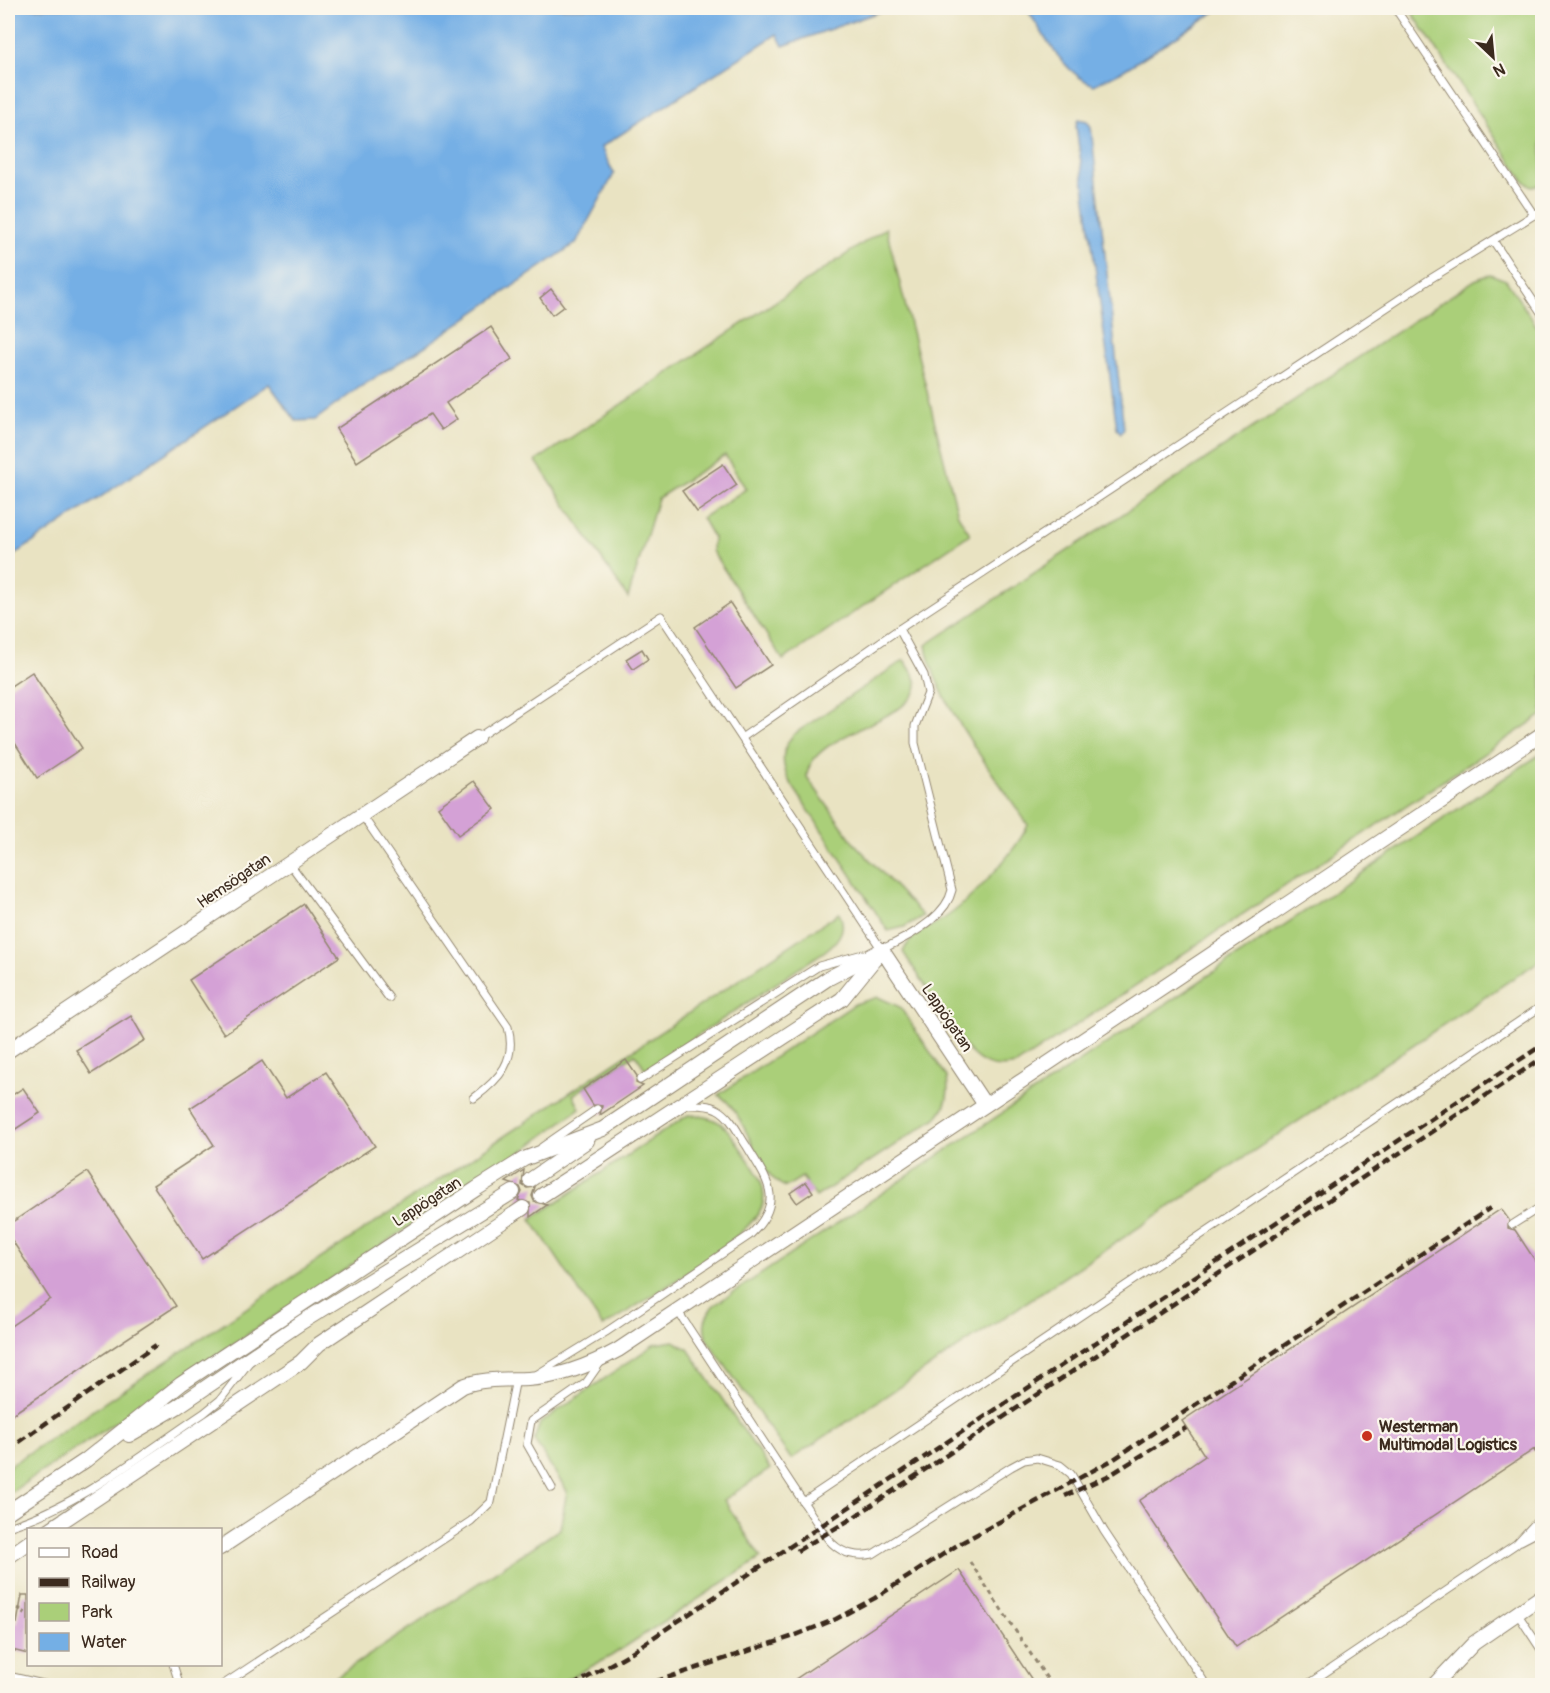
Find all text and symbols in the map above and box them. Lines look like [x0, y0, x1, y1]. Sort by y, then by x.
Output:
north arrow [1463, 27, 1523, 87]
text: N [1490, 58, 1508, 81]
street label: Hemsögatan [193, 849, 275, 913]
street label: Lappögatan [917, 980, 977, 1056]
street label: Lappögatan [389, 1172, 465, 1232]
place label: Westerman Multimodal Logistics [1379, 1417, 1518, 1455]
marker: Westerman Multimodal Logistics [1360, 1429, 1374, 1443]
legend [27, 1528, 222, 1666]
text: Road [81, 1541, 118, 1564]
text: Railway [81, 1571, 136, 1594]
text: Park [81, 1601, 113, 1624]
text: Water [81, 1631, 127, 1654]

